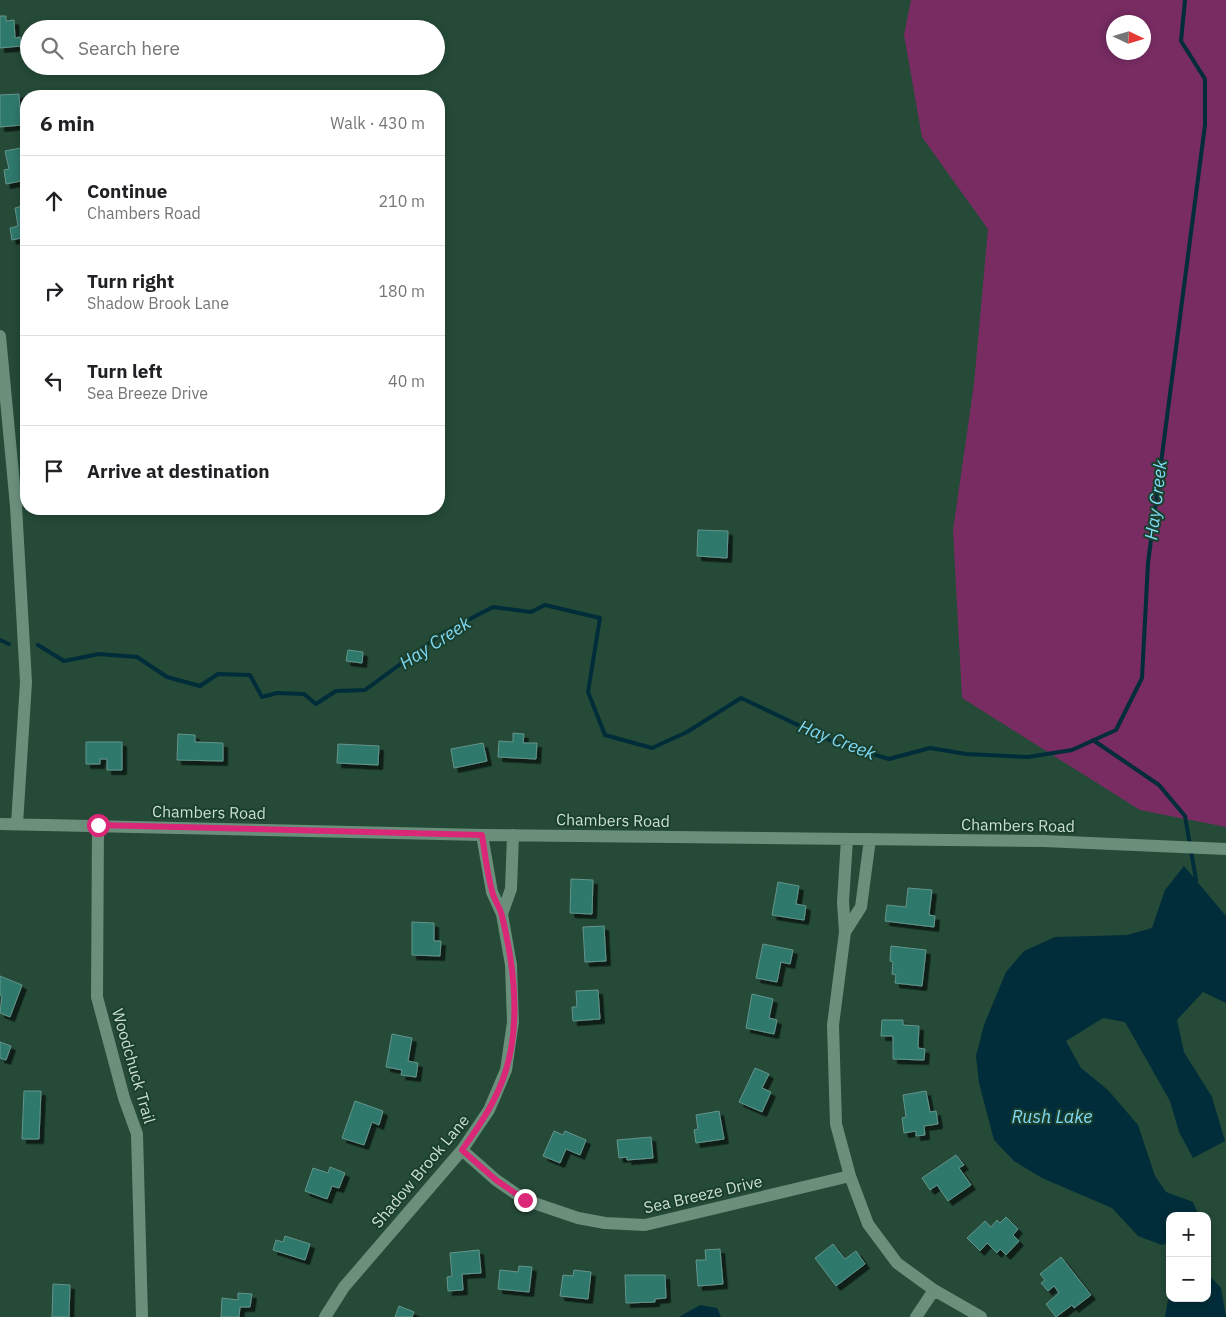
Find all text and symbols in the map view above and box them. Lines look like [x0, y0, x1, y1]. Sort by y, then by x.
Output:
north arrow [1106, 15, 1151, 60]
search box [20, 20, 445, 75]
icon: search [38, 34, 66, 62]
text: Search here [78, 36, 180, 60]
text: 6 min [40, 109, 95, 137]
text: Walk · 430 m [330, 113, 425, 133]
text: Continue [87, 179, 167, 203]
icon: ahead [40, 187, 68, 215]
text: 210 m [378, 191, 425, 211]
text: Chambers Road [87, 203, 201, 223]
text: Turn right [87, 269, 174, 293]
icon: right [40, 277, 68, 305]
text: 180 m [378, 281, 425, 301]
text: Shadow Brook Lane [87, 293, 229, 313]
text: Turn left [87, 359, 163, 383]
icon: left [40, 367, 68, 395]
text: 40 m [388, 371, 425, 391]
text: Sea Breeze Drive [87, 383, 208, 403]
icon: arrive [40, 457, 68, 485]
water label: Hay Creek [1139, 458, 1172, 541]
text: Arrive at destination [87, 459, 270, 483]
water label: Hay Creek [395, 611, 475, 674]
water label: Hay Creek [795, 714, 880, 765]
street label: Chambers Road [152, 801, 266, 823]
street label: Chambers Road [556, 809, 670, 831]
route start [87, 814, 110, 837]
street label: Chambers Road [961, 814, 1075, 836]
street label: Woodchuck Trail [108, 1006, 160, 1126]
water label: Rush Lake [1011, 1105, 1093, 1128]
street label: Shadow Brook Lane [367, 1110, 473, 1232]
street label: Sea Breeze Drive [642, 1171, 764, 1217]
route end [514, 1189, 537, 1212]
map controls [1166, 1212, 1211, 1302]
button: + [1166, 1212, 1211, 1257]
button: − [1166, 1257, 1211, 1302]

